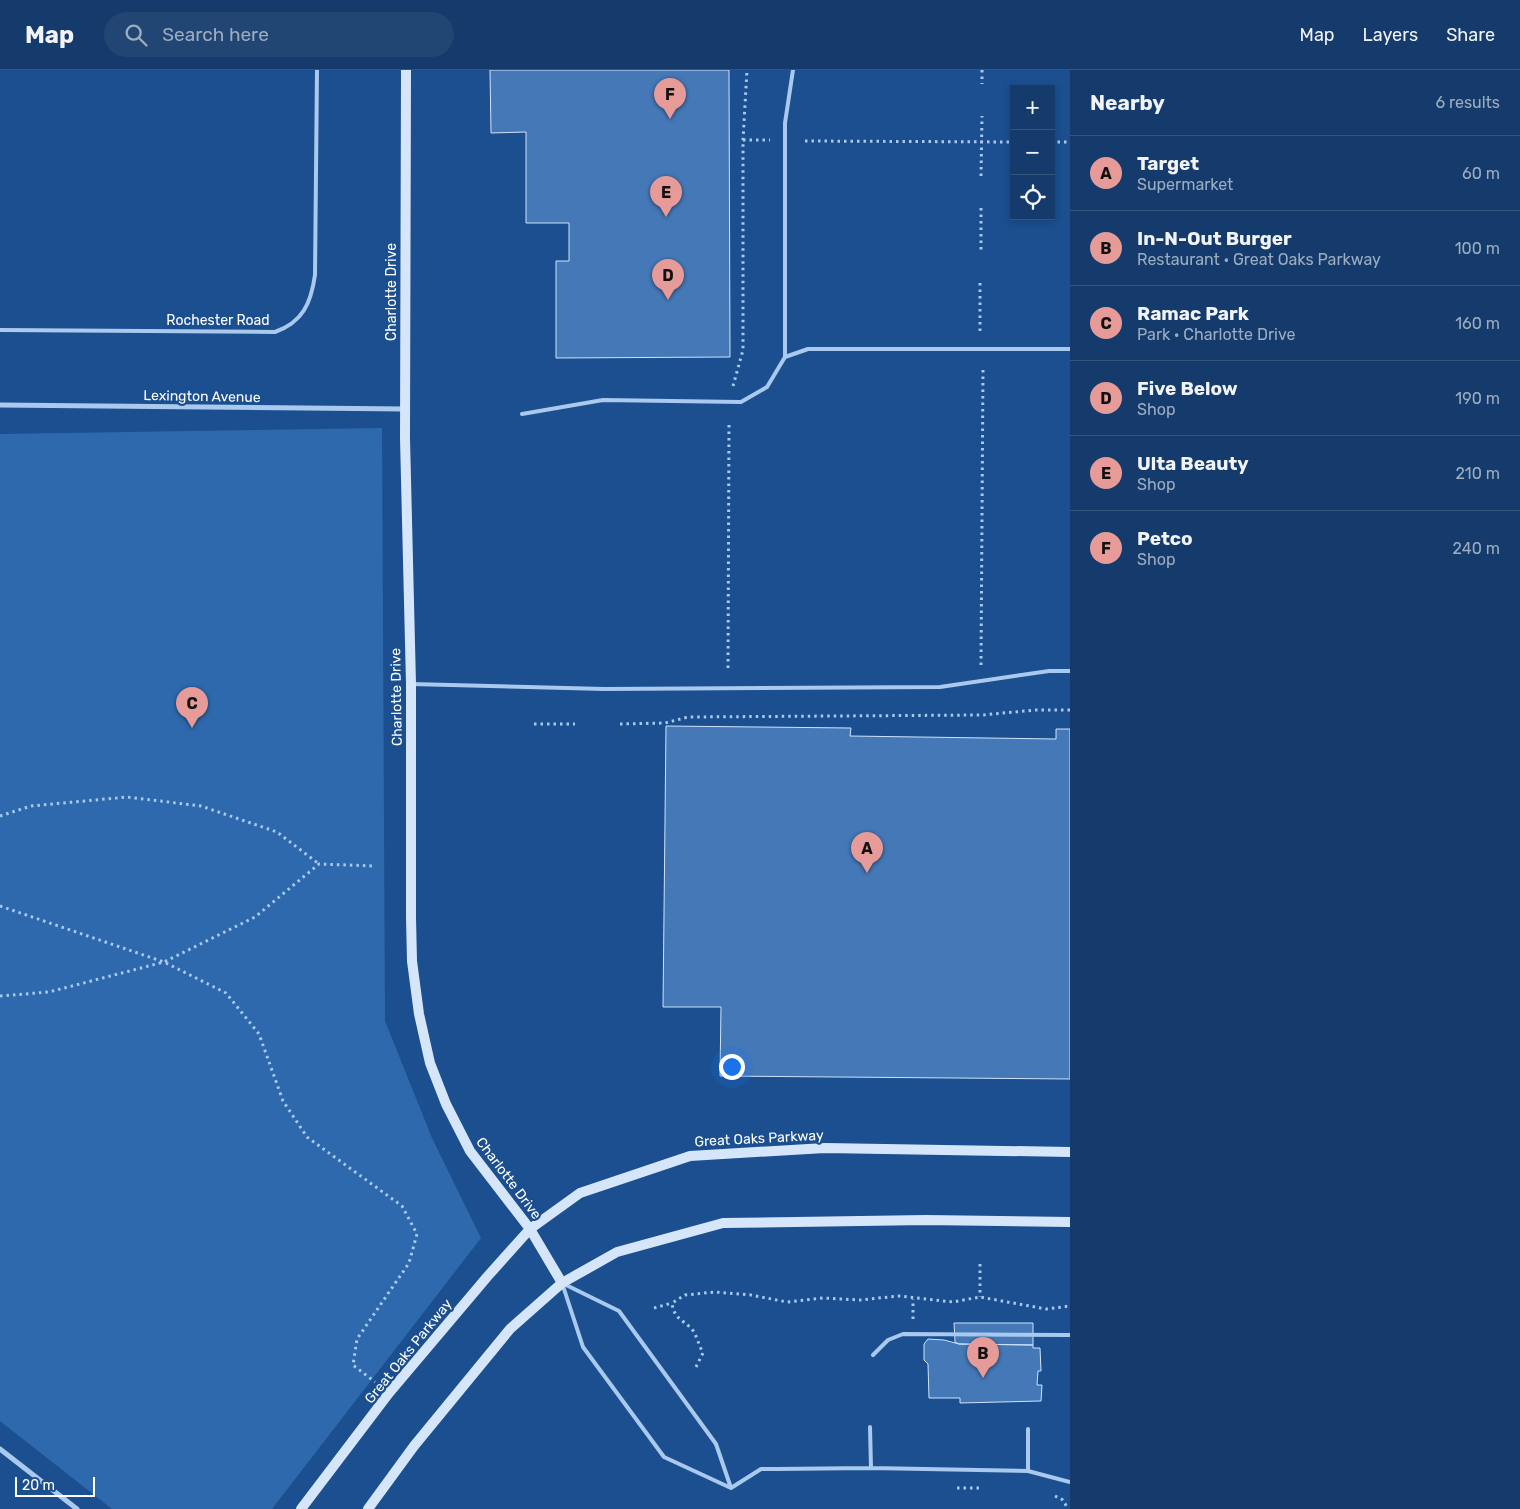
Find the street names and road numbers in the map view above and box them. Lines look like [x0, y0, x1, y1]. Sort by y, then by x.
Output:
street label: Charlotte Drive [383, 243, 400, 341]
street label: Rochester Road [166, 312, 270, 329]
street label: Lexington Avenue [143, 387, 261, 406]
street label: Charlotte Drive [387, 648, 406, 746]
street label: Great Oaks Parkway [694, 1127, 824, 1150]
street label: Charlotte Drive [472, 1134, 545, 1223]
street label: Great Oaks Parkway [361, 1295, 456, 1407]

